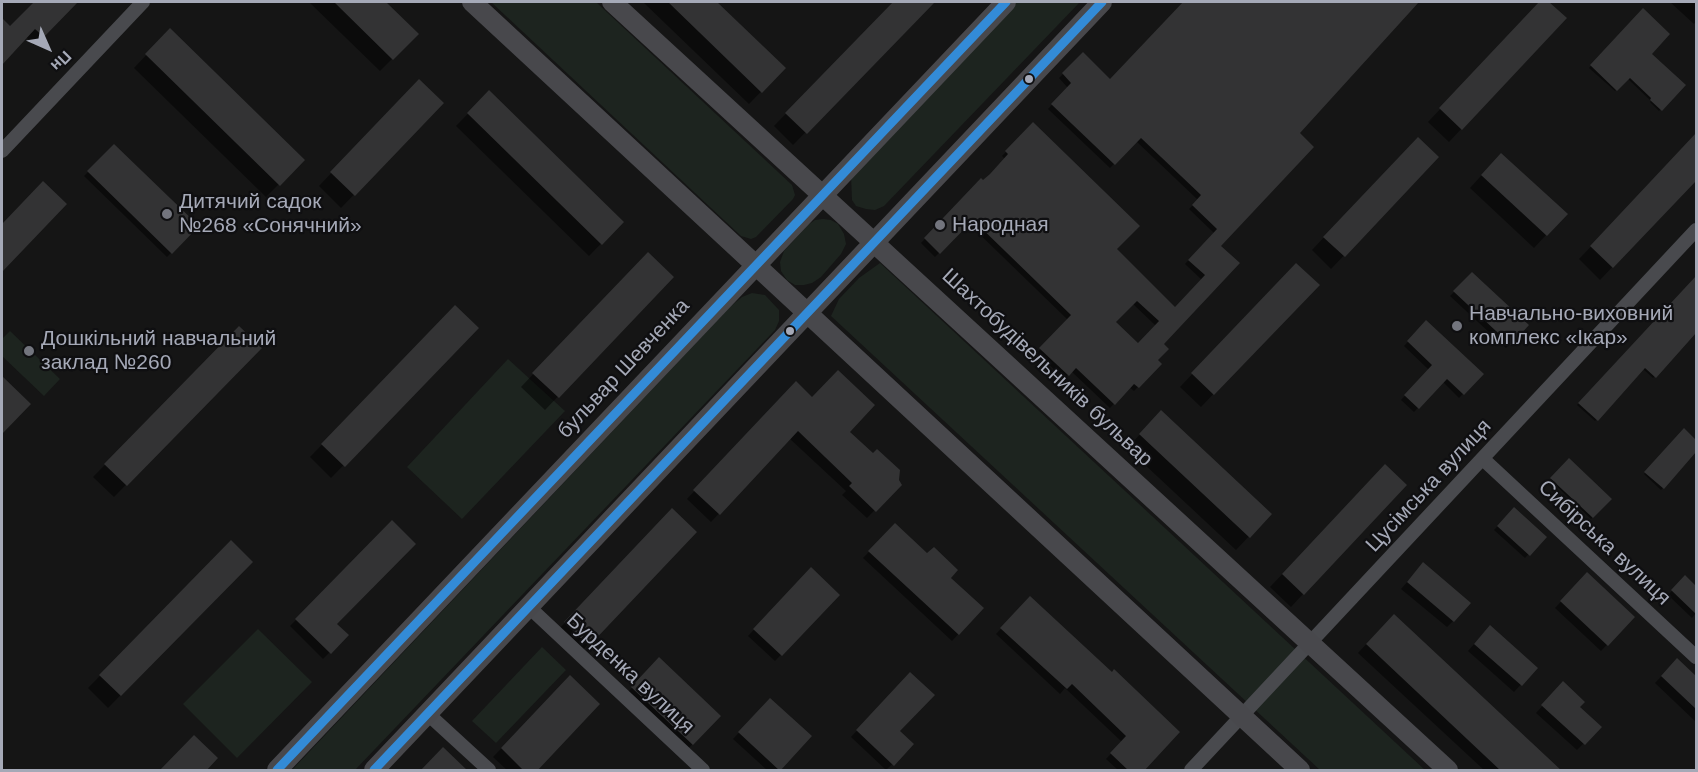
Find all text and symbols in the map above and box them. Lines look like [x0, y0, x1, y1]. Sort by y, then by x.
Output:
north arrow [18, 18, 78, 78]
text: Пн [48, 48, 75, 75]
unlabelled marker [1023, 73, 1035, 85]
place label: Дитячий садок №268 «Сонячний» [179, 189, 362, 239]
marker: Дитячий садок №268 «Сонячний» [160, 207, 174, 221]
place label: Народная [952, 212, 1049, 238]
marker: Народная [933, 218, 947, 232]
street label: Шахтобудівельників бульвар [936, 264, 1158, 472]
street label: бульвар Шевченка [553, 294, 695, 444]
place label: Навчально-виховний комплекс «Ікар» [1469, 301, 1673, 351]
marker: Навчально-виховний комплекс «Ікар» [1450, 319, 1464, 333]
unlabelled marker [784, 325, 796, 337]
place label: Дошкільний навчальний заклад №260 [41, 326, 276, 376]
marker: Дошкільний навчальний заклад №260 [22, 344, 36, 358]
street label: Цусімська вулиця [1361, 414, 1497, 558]
street label: Сибірська вулиця [1533, 475, 1675, 611]
street label: Бурденка вулиця [561, 608, 699, 740]

